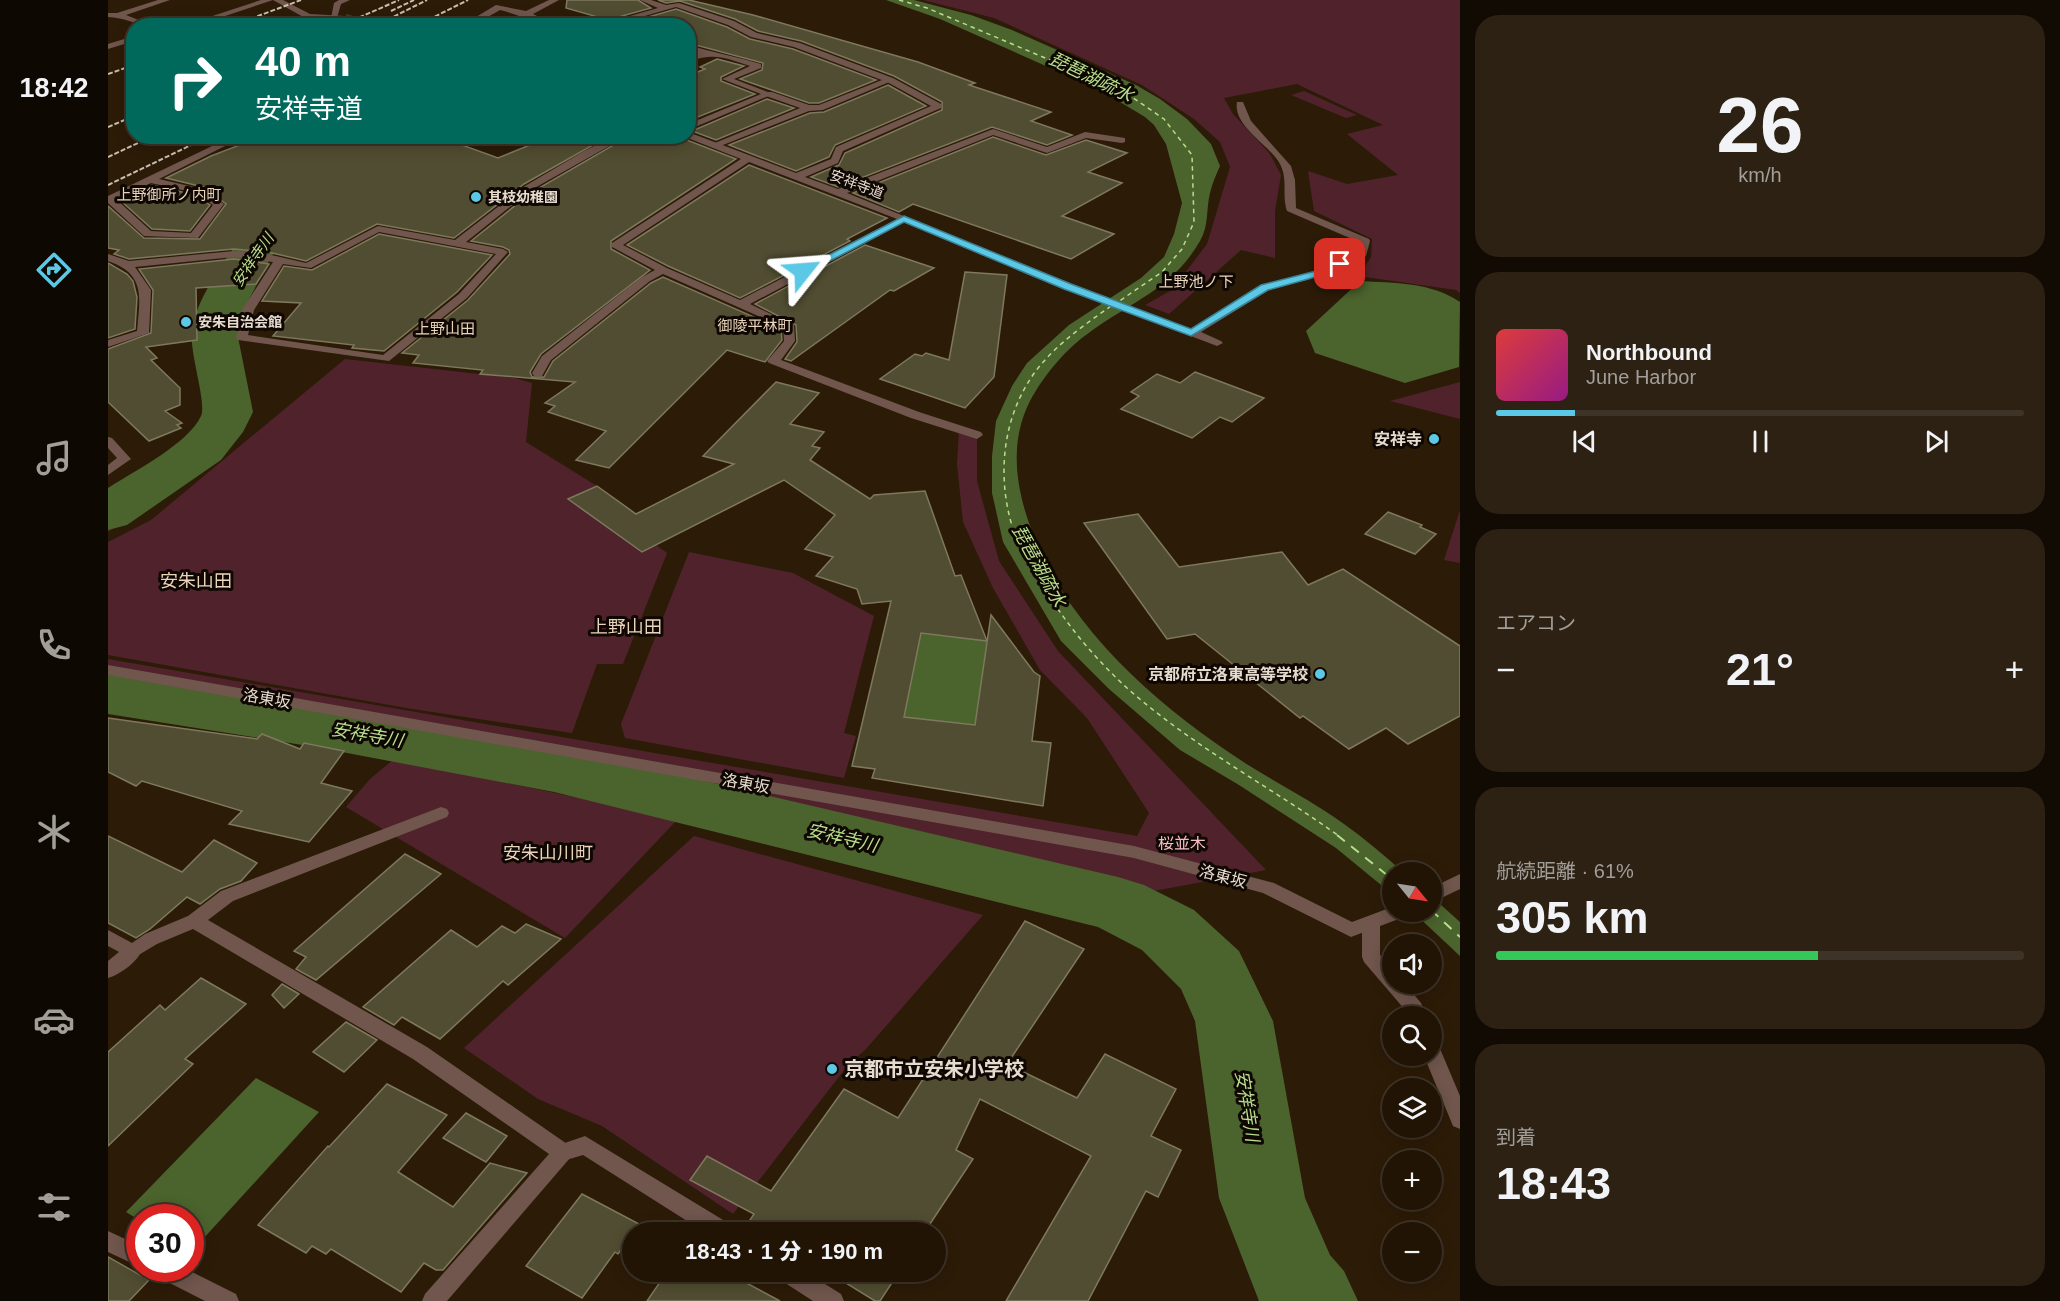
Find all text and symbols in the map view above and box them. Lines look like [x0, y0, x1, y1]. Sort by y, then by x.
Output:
text: 40 m [255, 38, 351, 85]
icon: right [156, 42, 234, 120]
water label: 琵琶湖疏水 [1046, 48, 1138, 107]
text: 18:42 [19, 73, 89, 103]
text: 26 [1717, 81, 1803, 169]
text: 安祥寺道 [255, 94, 363, 124]
text: km/h [1738, 164, 1782, 186]
street label: 安祥寺道 [828, 166, 886, 202]
district label: 上野御所ノ内町 [116, 186, 222, 203]
place label: 其枝幼稚園 [488, 189, 558, 205]
marker: 其枝幼稚園 [469, 190, 483, 204]
water label: 安祥寺川 [228, 229, 278, 289]
pin [1314, 238, 1365, 289]
position arrow [771, 239, 835, 303]
icon: arrive [1323, 247, 1356, 280]
icon: directions [33, 249, 75, 291]
district label: 上野池ノ下 [1158, 273, 1234, 290]
place label: 安朱自治会館 [198, 314, 282, 330]
marker: 安朱自治会館 [179, 315, 193, 329]
district label: 御陵平林町 [717, 317, 793, 334]
district label: 上野山田 [415, 320, 475, 337]
text: Northbound [1586, 340, 1712, 365]
text: June Harbor [1586, 366, 1696, 388]
icon: previous [1568, 425, 1601, 458]
icon: pause [1744, 425, 1777, 458]
icon: next [1920, 425, 1953, 458]
place label: 安祥寺 [1374, 431, 1422, 448]
marker: 安祥寺 [1427, 432, 1441, 446]
icon: music [33, 437, 75, 479]
water label: 琵琶湖疏水 [1008, 522, 1071, 612]
district label: 安朱山田 [160, 571, 232, 591]
text: エアコン [1496, 612, 1576, 634]
district label: 上野山田 [590, 617, 662, 637]
icon: phone [33, 624, 75, 666]
text: 21° [1726, 644, 1794, 695]
text: − [1496, 651, 1515, 688]
text: + [2005, 651, 2024, 688]
place label: 京都府立洛東高等学校 [1148, 666, 1308, 683]
marker: 京都府立洛東高等学校 [1313, 667, 1327, 681]
street label: 洛東坂 [242, 686, 292, 711]
water label: 安祥寺川 [330, 719, 406, 751]
street label: 洛東坂 [721, 771, 771, 796]
icon: climate [33, 811, 75, 853]
water label: 安祥寺川 [805, 820, 881, 856]
park label: 桜並木 [1158, 835, 1206, 852]
district label: 安朱山川町 [503, 843, 593, 863]
text: 航続距離 · 61% [1496, 860, 1634, 882]
street label: 洛東坂 [1197, 862, 1248, 891]
north arrow [1382, 862, 1442, 922]
map controls [1382, 862, 1442, 1282]
text: 305 km [1496, 892, 1649, 943]
button: sound [1382, 934, 1442, 994]
icon: car [33, 999, 75, 1041]
button: search [1382, 1006, 1442, 1066]
place label: 京都市立安朱小学校 [844, 1058, 1024, 1080]
marker: 京都市立安朱小学校 [825, 1062, 839, 1076]
water label: 安祥寺川 [1231, 1069, 1263, 1145]
button: layers [1382, 1078, 1442, 1138]
text: 到着 [1496, 1126, 1536, 1148]
button: + [1382, 1150, 1442, 1210]
text: 18:43 [1496, 1158, 1611, 1209]
icon: filters [33, 1186, 75, 1228]
speed limit sign: 30 [126, 1204, 204, 1282]
button: − [1382, 1222, 1442, 1282]
text: 18:43 · 1 分 · 190 m [685, 1239, 883, 1264]

